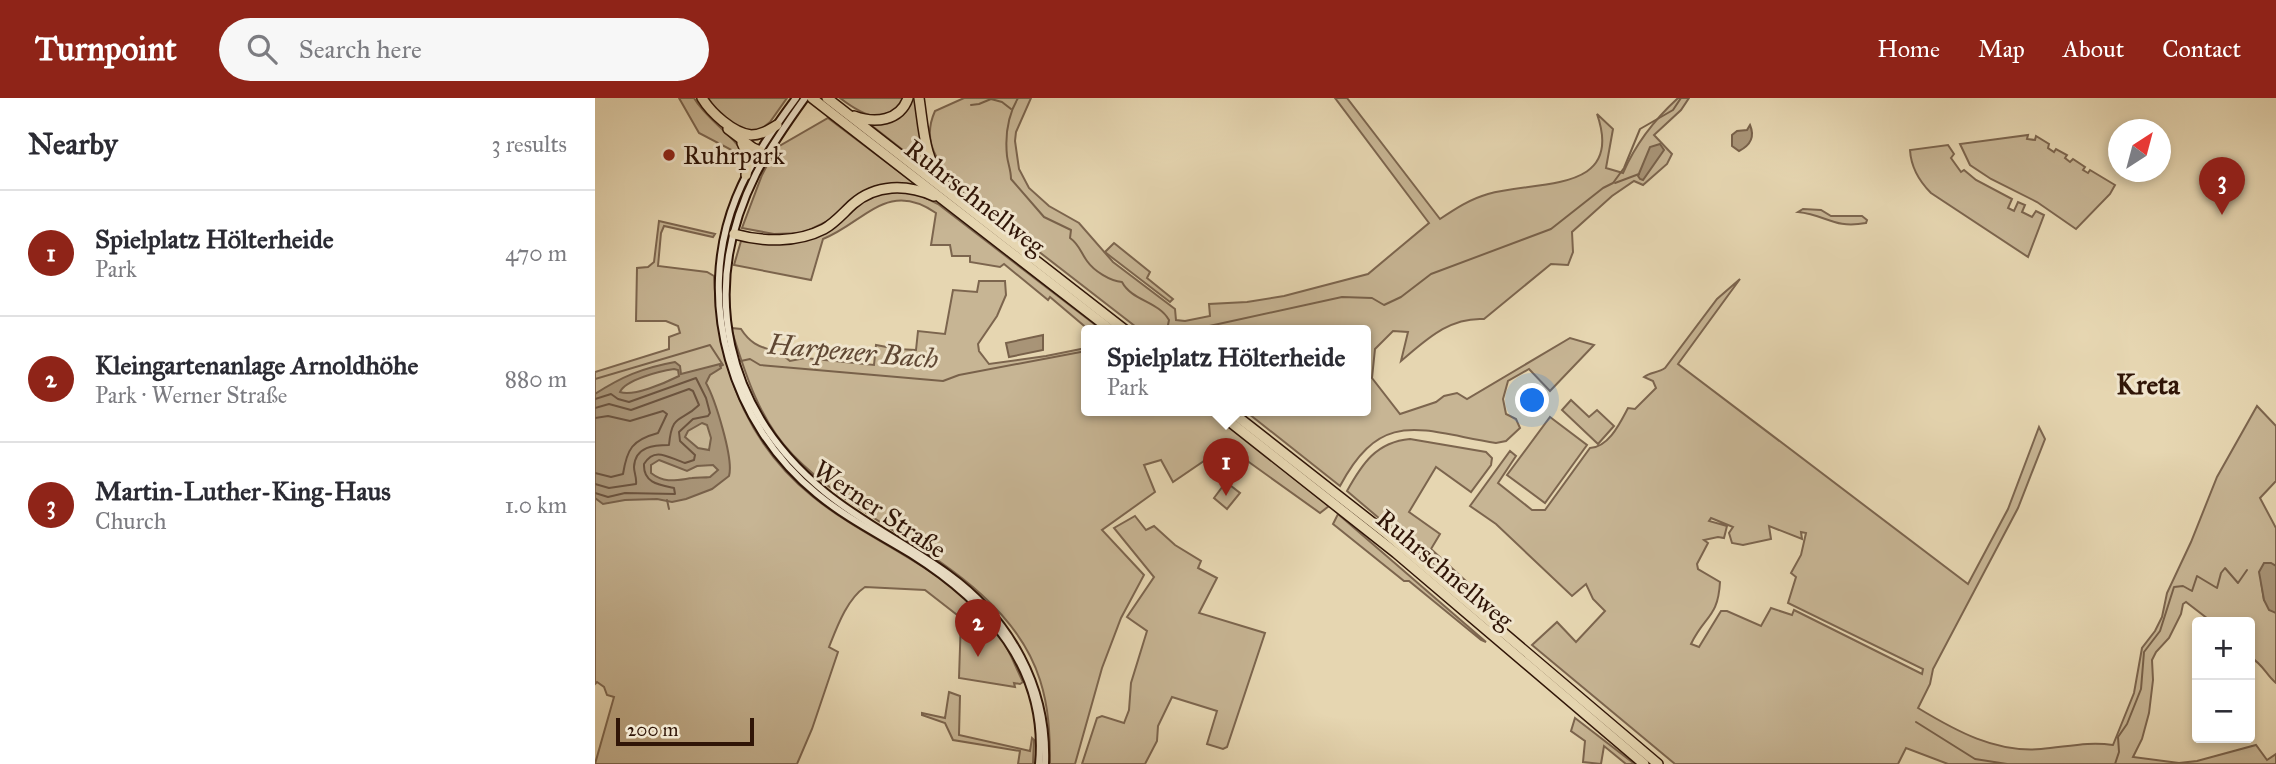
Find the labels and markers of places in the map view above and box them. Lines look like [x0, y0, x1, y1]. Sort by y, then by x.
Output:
place label: Ruhrpark [683, 139, 786, 171]
marker: Ruhrpark [661, 147, 677, 163]
pin: 3 [2199, 157, 2245, 215]
pin: 1 [1203, 438, 1249, 496]
pin: 2 [955, 599, 1001, 657]

